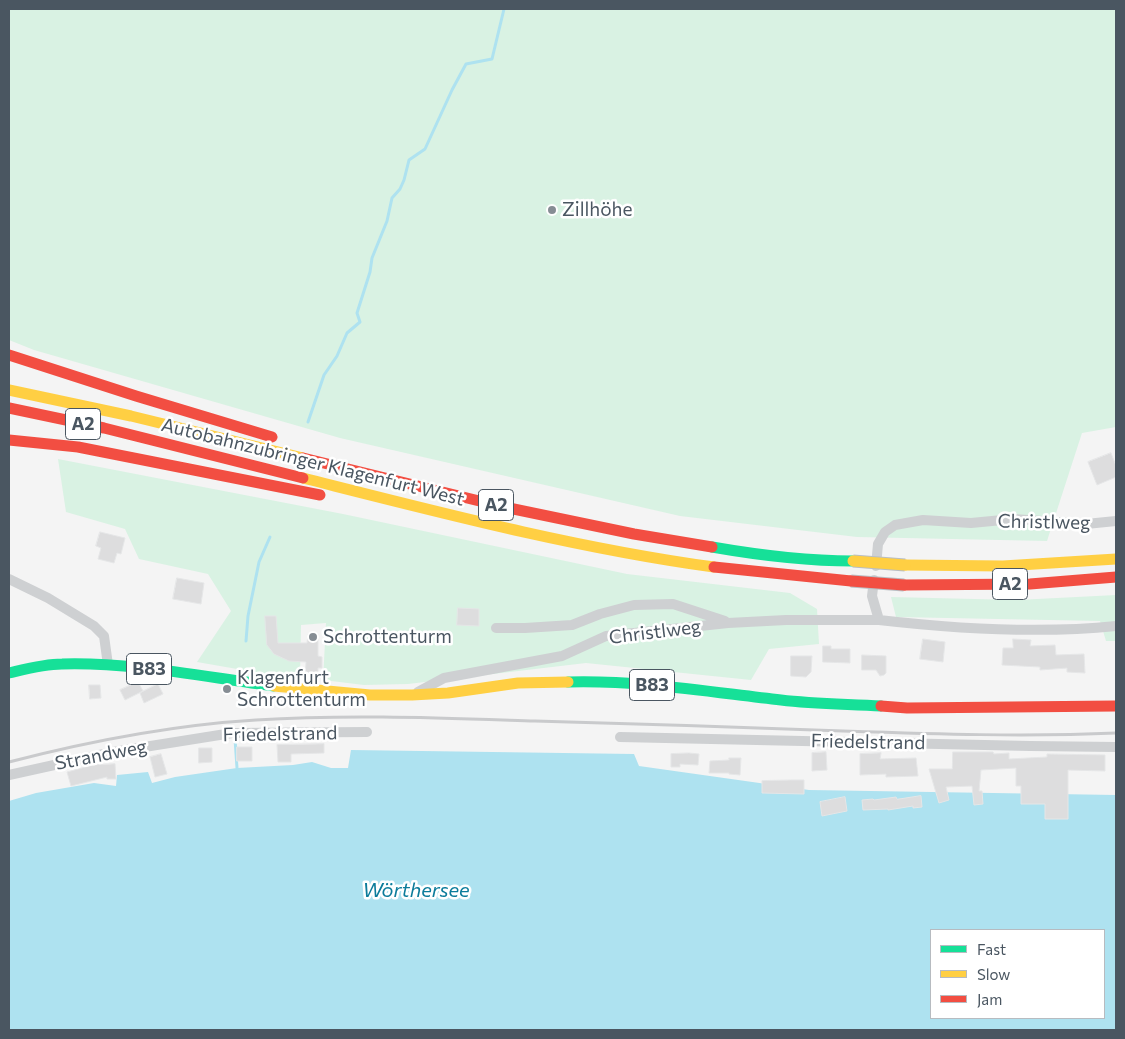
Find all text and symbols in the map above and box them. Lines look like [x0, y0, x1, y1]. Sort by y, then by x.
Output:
place label: Zillhöhe [562, 199, 632, 221]
marker: Zillhöhe [546, 204, 558, 216]
road number: A2 [66, 408, 100, 439]
street label: Autobahnzubringer Klagenfurt West [159, 413, 467, 511]
road number: A2 [478, 490, 514, 520]
street label: Christlweg [997, 510, 1091, 534]
road number: A2 [992, 568, 1028, 600]
street label: Christlweg [608, 615, 702, 649]
place label: Schrottenturm [323, 626, 452, 648]
marker: Schrottenturm [307, 631, 319, 643]
road number: B83 [126, 654, 172, 684]
place label: Klagenfurt Schrottenturm [237, 667, 366, 711]
road number: B83 [630, 670, 674, 700]
marker: Klagenfurt Schrottenturm [221, 683, 233, 695]
street label: Friedelstrand [223, 722, 337, 746]
street label: Friedelstrand [811, 730, 925, 754]
street label: Strandweg [53, 735, 149, 775]
water label: Wörthersee [362, 878, 470, 902]
legend [930, 929, 1105, 1019]
text: Fast [977, 940, 1006, 958]
text: Slow [977, 965, 1010, 983]
text: Jam [977, 990, 1002, 1008]

